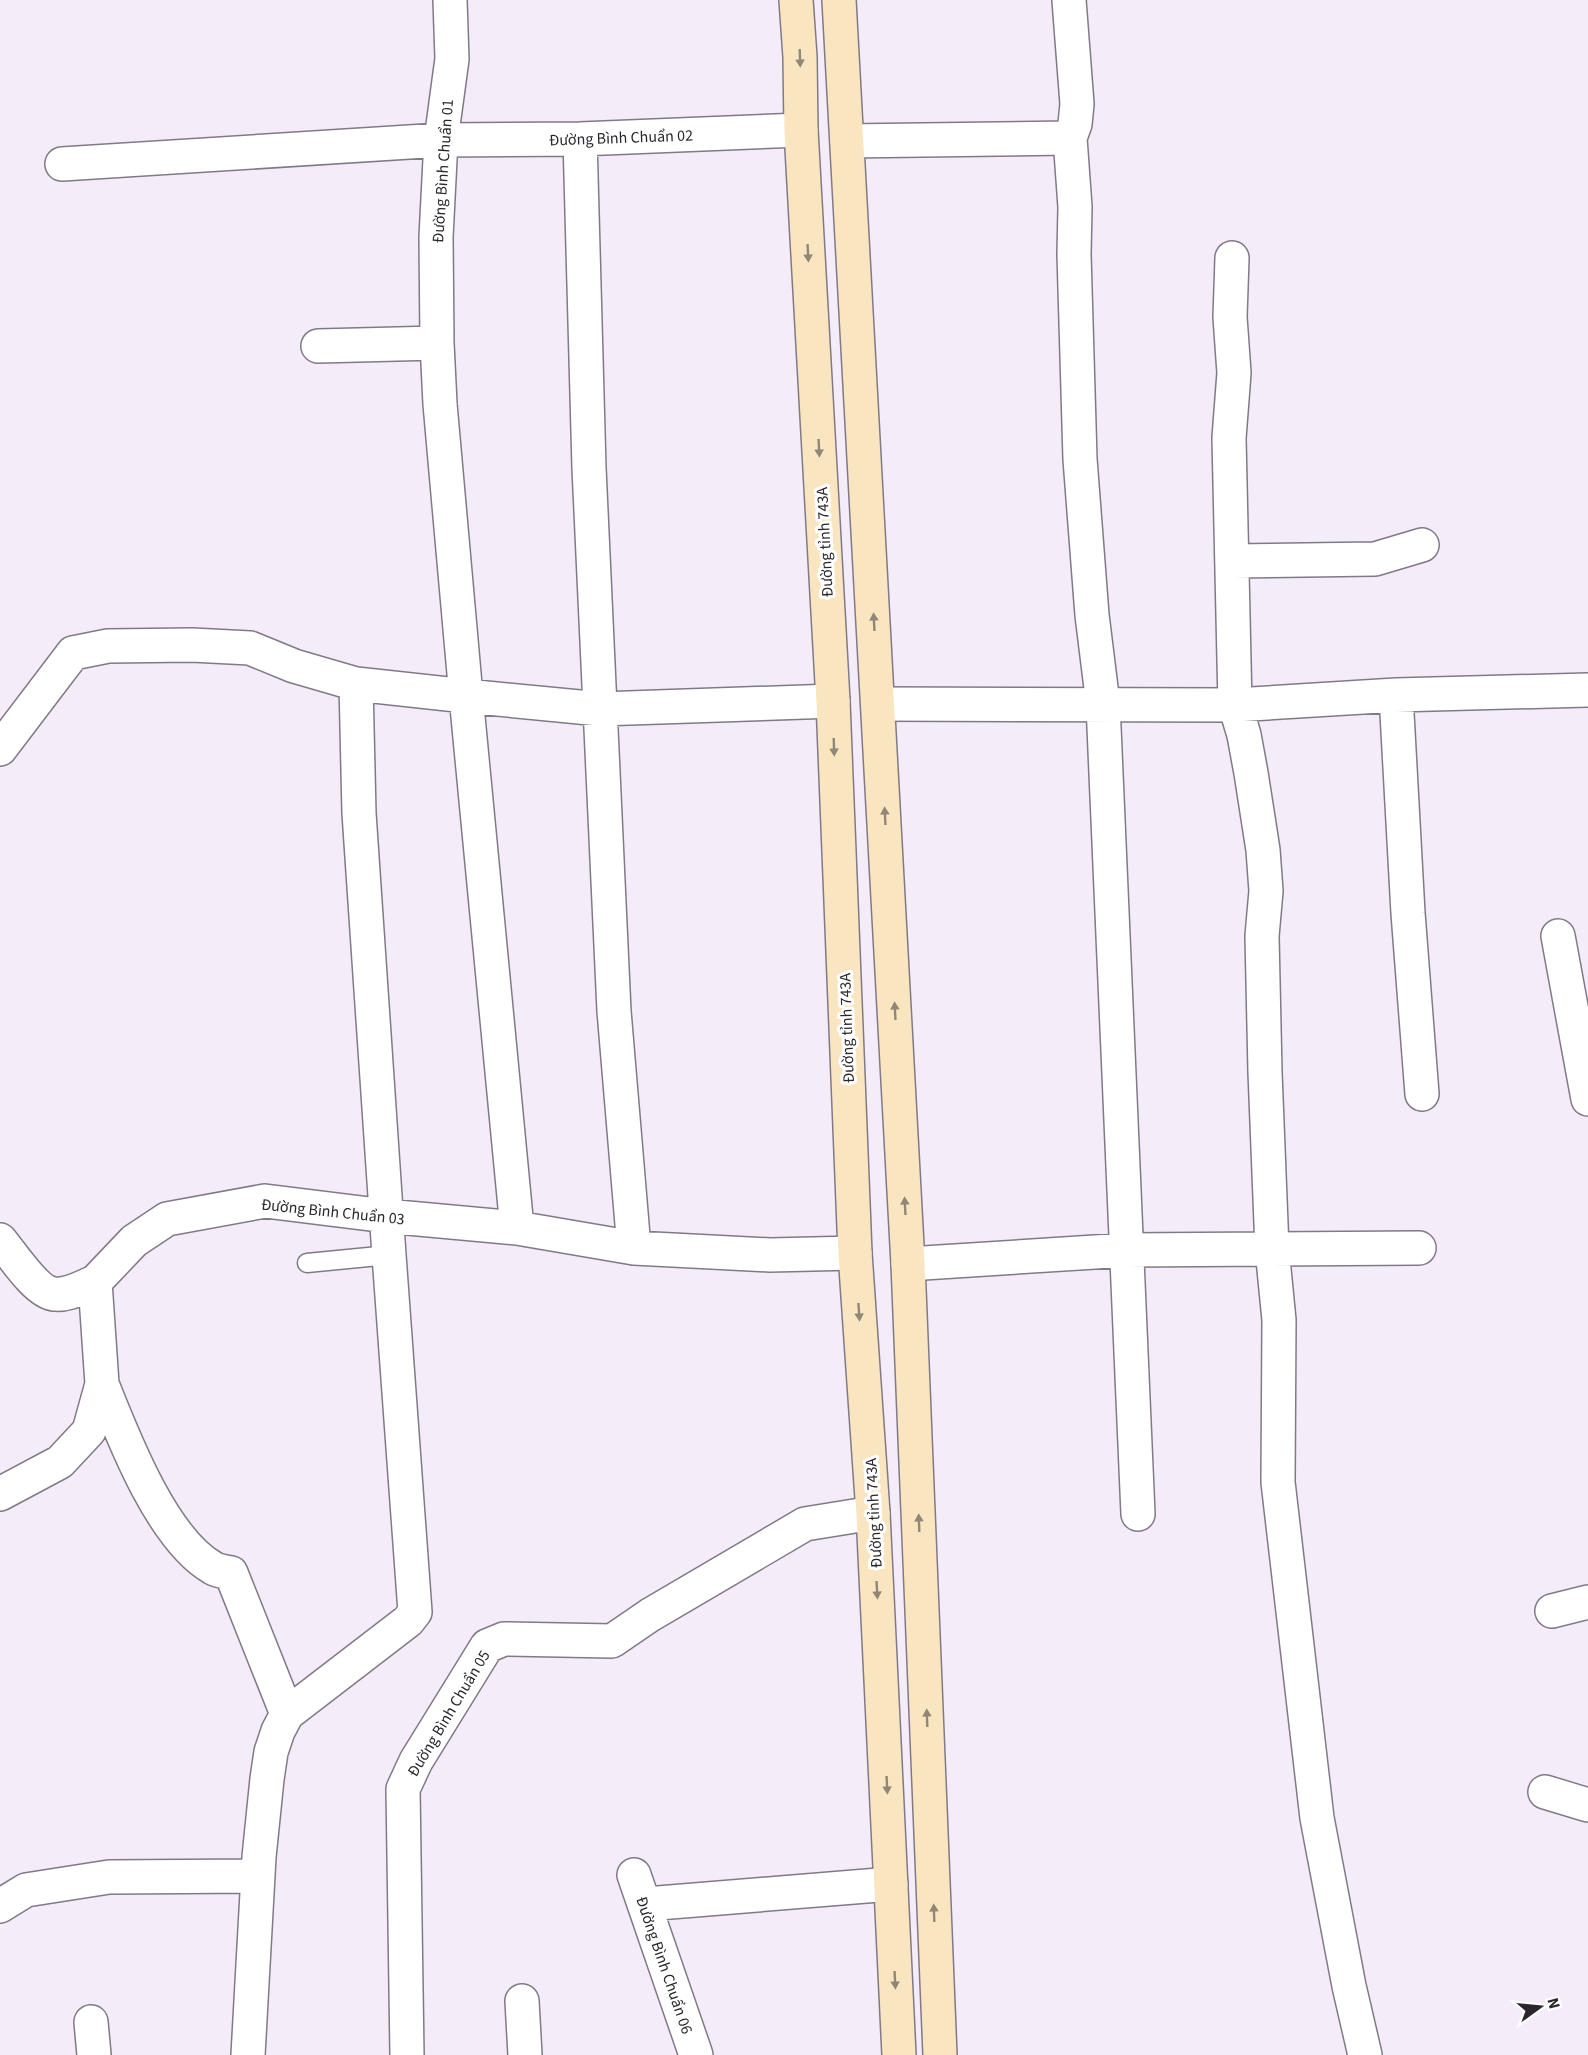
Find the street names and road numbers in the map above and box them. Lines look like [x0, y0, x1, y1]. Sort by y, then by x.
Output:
street label: Đường Bình Chuẩn 01 [427, 98, 459, 244]
street label: Đường Bình Chuẩn 02 [549, 124, 693, 152]
street label: Đường tỉnh 743A [811, 486, 839, 598]
street label: Đường tỉnh 743A [834, 972, 860, 1083]
street label: Đường Bình Chuẩn 03 [260, 1194, 406, 1230]
street label: Đường tỉnh 743A [860, 1457, 888, 1569]
street label: Đường Bình Chuẩn 05 [402, 1646, 495, 1781]
street label: Đường Bình Chuẩn 06 [630, 1894, 698, 2037]

